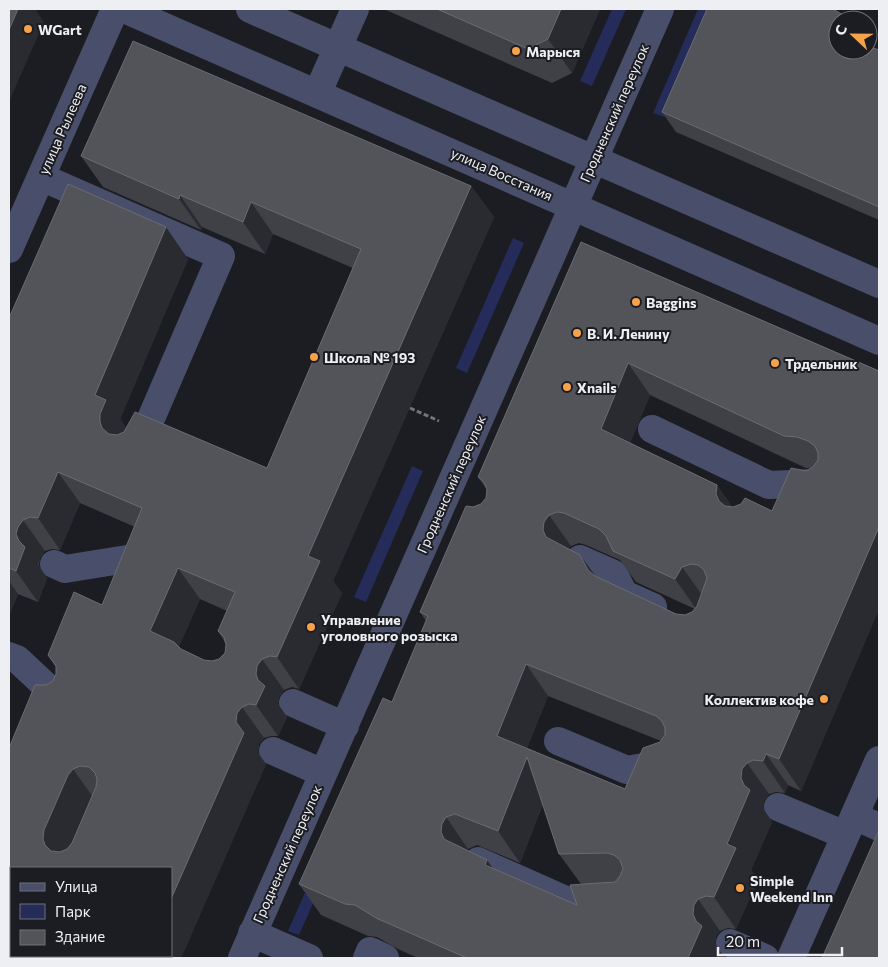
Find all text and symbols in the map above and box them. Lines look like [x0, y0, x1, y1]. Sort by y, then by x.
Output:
north arrow [828, 10, 878, 60]
place label: WGart [38, 21, 82, 38]
text: С [831, 22, 850, 38]
marker: WGart [22, 23, 34, 35]
street label: Гродненский переулок [576, 41, 652, 185]
place label: Марыся [526, 43, 580, 60]
marker: Марыся [510, 45, 522, 57]
street label: улица Рылеева [34, 81, 90, 177]
street label: улица Восстания [449, 144, 555, 204]
place label: Baggins [646, 294, 697, 311]
marker: Baggins [630, 296, 642, 308]
place label: В. И. Ленину [587, 325, 670, 342]
marker: В. И. Ленину [571, 327, 583, 339]
place label: Школа № 193 [324, 349, 415, 366]
marker: Школа № 193 [308, 351, 320, 363]
place label: Трдельник [785, 355, 858, 372]
marker: Трдельник [769, 357, 781, 369]
place label: Xnails [577, 379, 617, 396]
marker: Xnails [561, 381, 573, 393]
street label: Гродненский переулок [413, 412, 489, 556]
place label: Управление уголовного розыска [321, 611, 458, 644]
marker: Управление уголовного розыска [305, 621, 317, 633]
place label: Коллектив кофе [704, 691, 814, 708]
marker: Коллектив кофе [818, 693, 830, 705]
street label: Гродненский переулок [249, 782, 325, 926]
legend [10, 867, 172, 957]
place label: Simple Weekend Inn [750, 872, 833, 905]
text: Улица [55, 877, 97, 895]
marker: Simple Weekend Inn [734, 882, 746, 894]
text: Парк [55, 902, 91, 920]
scale bar [718, 924, 842, 956]
text: Здание [55, 927, 105, 945]
text: 20 m [726, 932, 760, 950]

